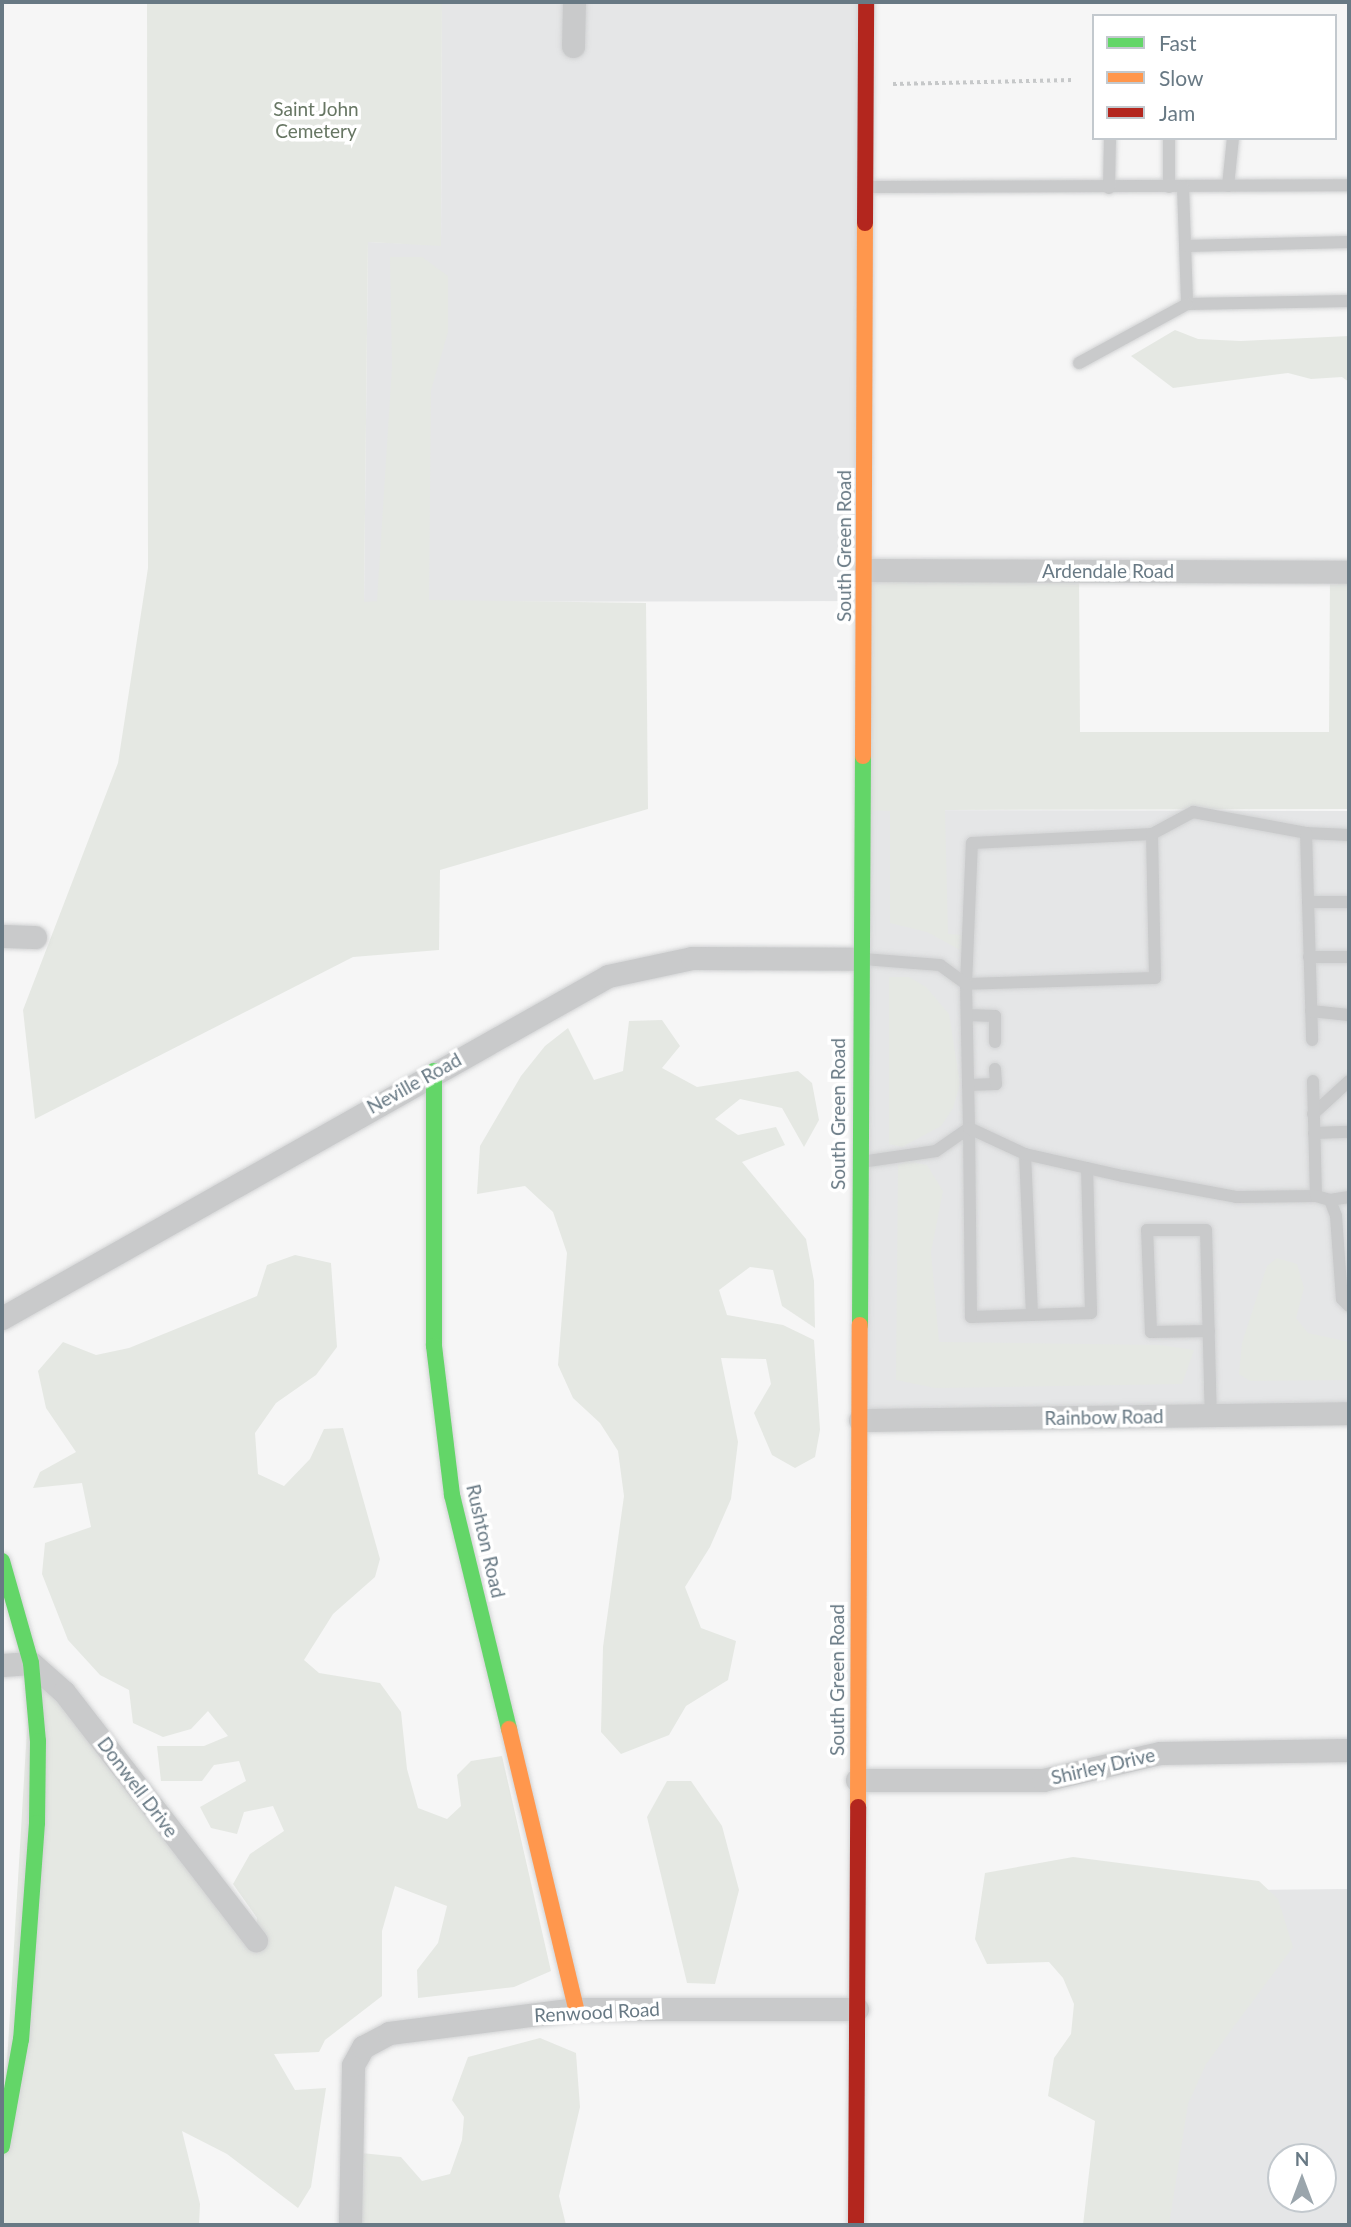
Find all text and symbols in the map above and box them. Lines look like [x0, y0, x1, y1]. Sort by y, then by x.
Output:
legend [1092, 14, 1337, 140]
text: Fast [1159, 30, 1196, 55]
text: Slow [1159, 65, 1203, 90]
park label: Saint John Cemetery [273, 98, 359, 142]
text: Jam [1159, 100, 1195, 125]
street label: South Green Road [833, 470, 855, 622]
street label: Ardendale Road [1042, 560, 1174, 582]
street label: South Green Road [827, 1038, 849, 1190]
street label: Neville Road [363, 1048, 465, 1118]
street label: Rainbow Road [1044, 1405, 1164, 1429]
street label: Rushton Road [462, 1482, 510, 1600]
street label: South Green Road [826, 1604, 848, 1756]
street label: Donwell Drive [93, 1732, 183, 1842]
street label: Shirley Drive [1049, 1743, 1157, 1789]
street label: Renwood Road [534, 1997, 660, 2027]
north arrow [1267, 2143, 1337, 2213]
text: N [1295, 2147, 1309, 2170]

